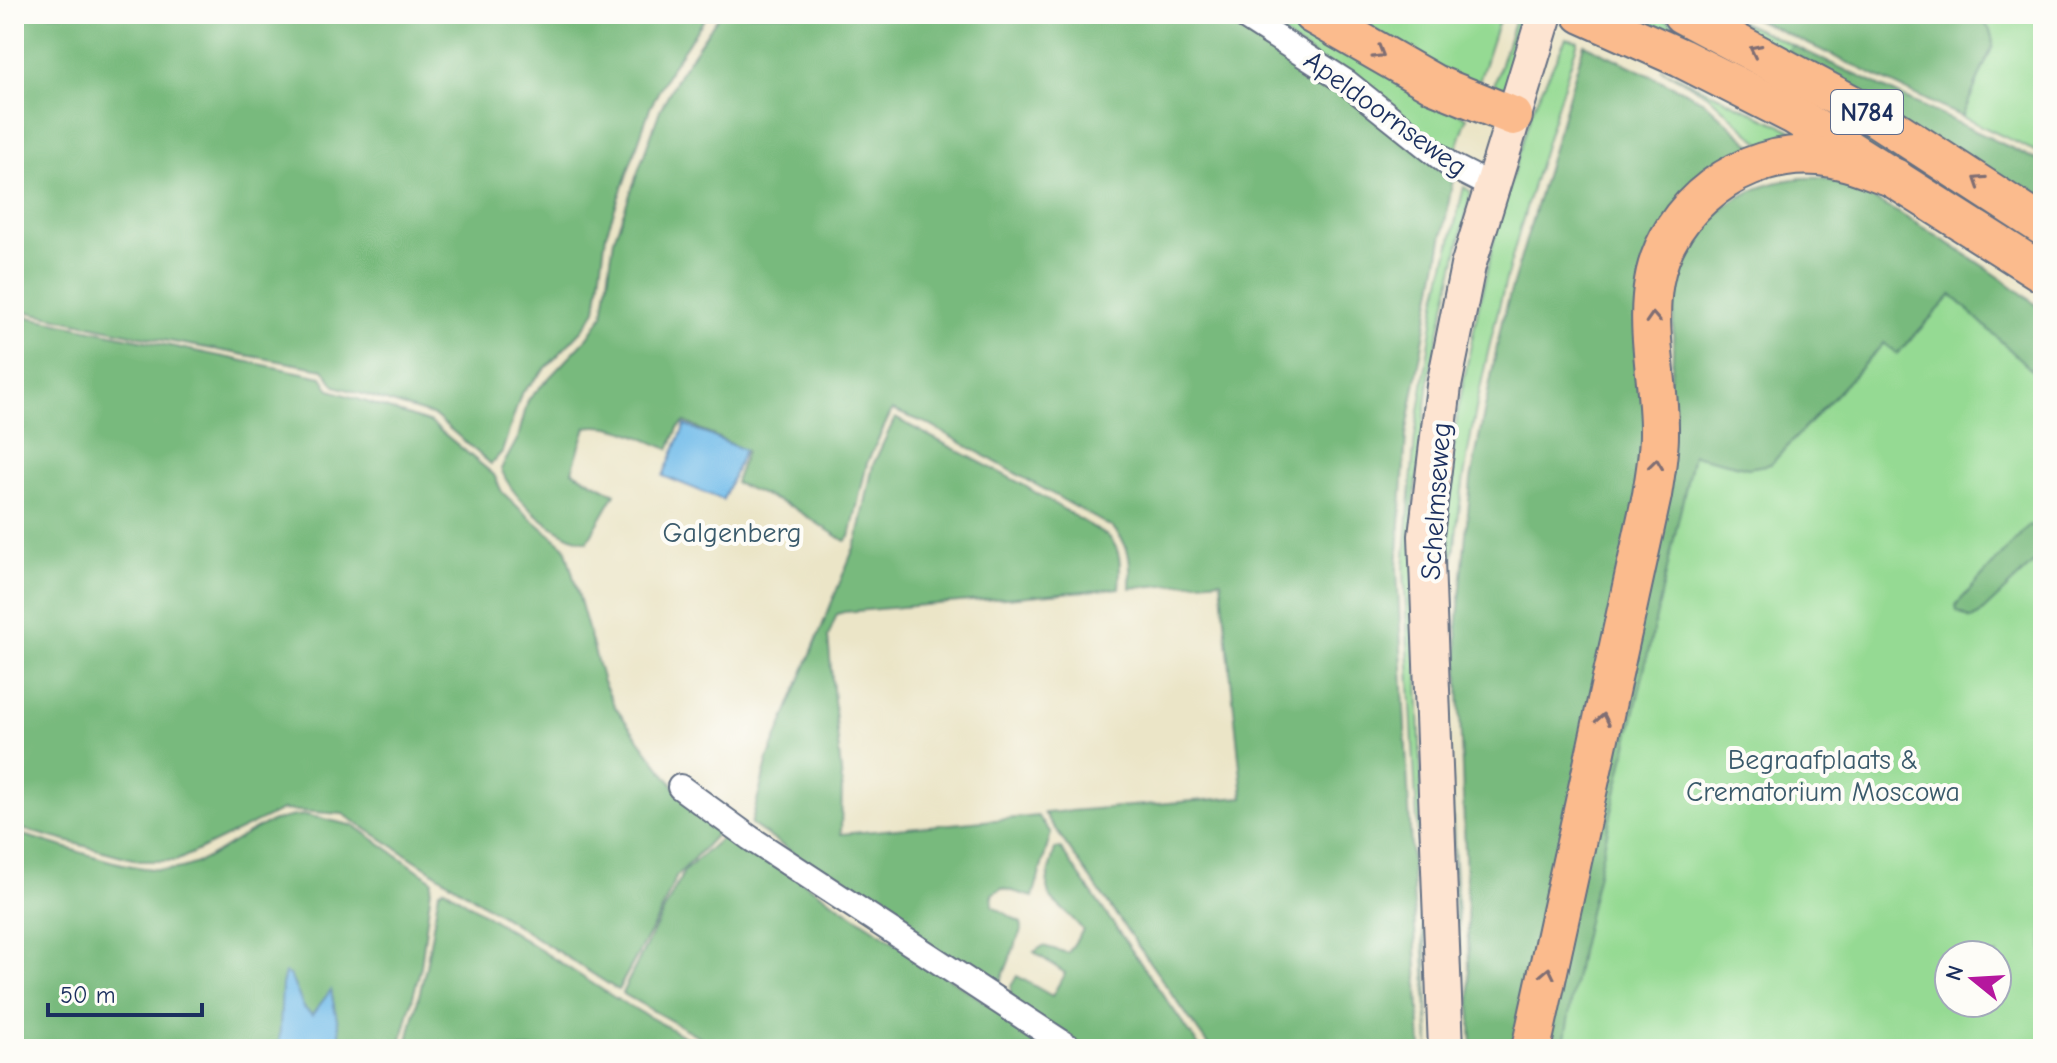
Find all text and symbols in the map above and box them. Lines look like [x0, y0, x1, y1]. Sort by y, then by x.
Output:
one-way arrow [1370, 43, 1385, 59]
street label: Apeldoornseweg [1298, 44, 1473, 183]
one-way arrow [1748, 44, 1763, 60]
road number: N784 [1831, 90, 1903, 134]
one-way arrow [1973, 176, 1988, 191]
one-way arrow [1645, 311, 1662, 324]
street label: Schelmseweg [1415, 421, 1457, 581]
one-way arrow [1647, 457, 1664, 471]
park label: Galgenberg [662, 517, 802, 549]
one-way arrow [1594, 712, 1611, 726]
park label: Begraafplaats & Crematorium Moscowa [1686, 744, 1960, 808]
north arrow [1933, 939, 2013, 1019]
text: N [1940, 962, 1970, 984]
one-way arrow [1539, 966, 1556, 980]
scale bar [48, 967, 202, 1017]
text: 50 m [60, 981, 116, 1009]

